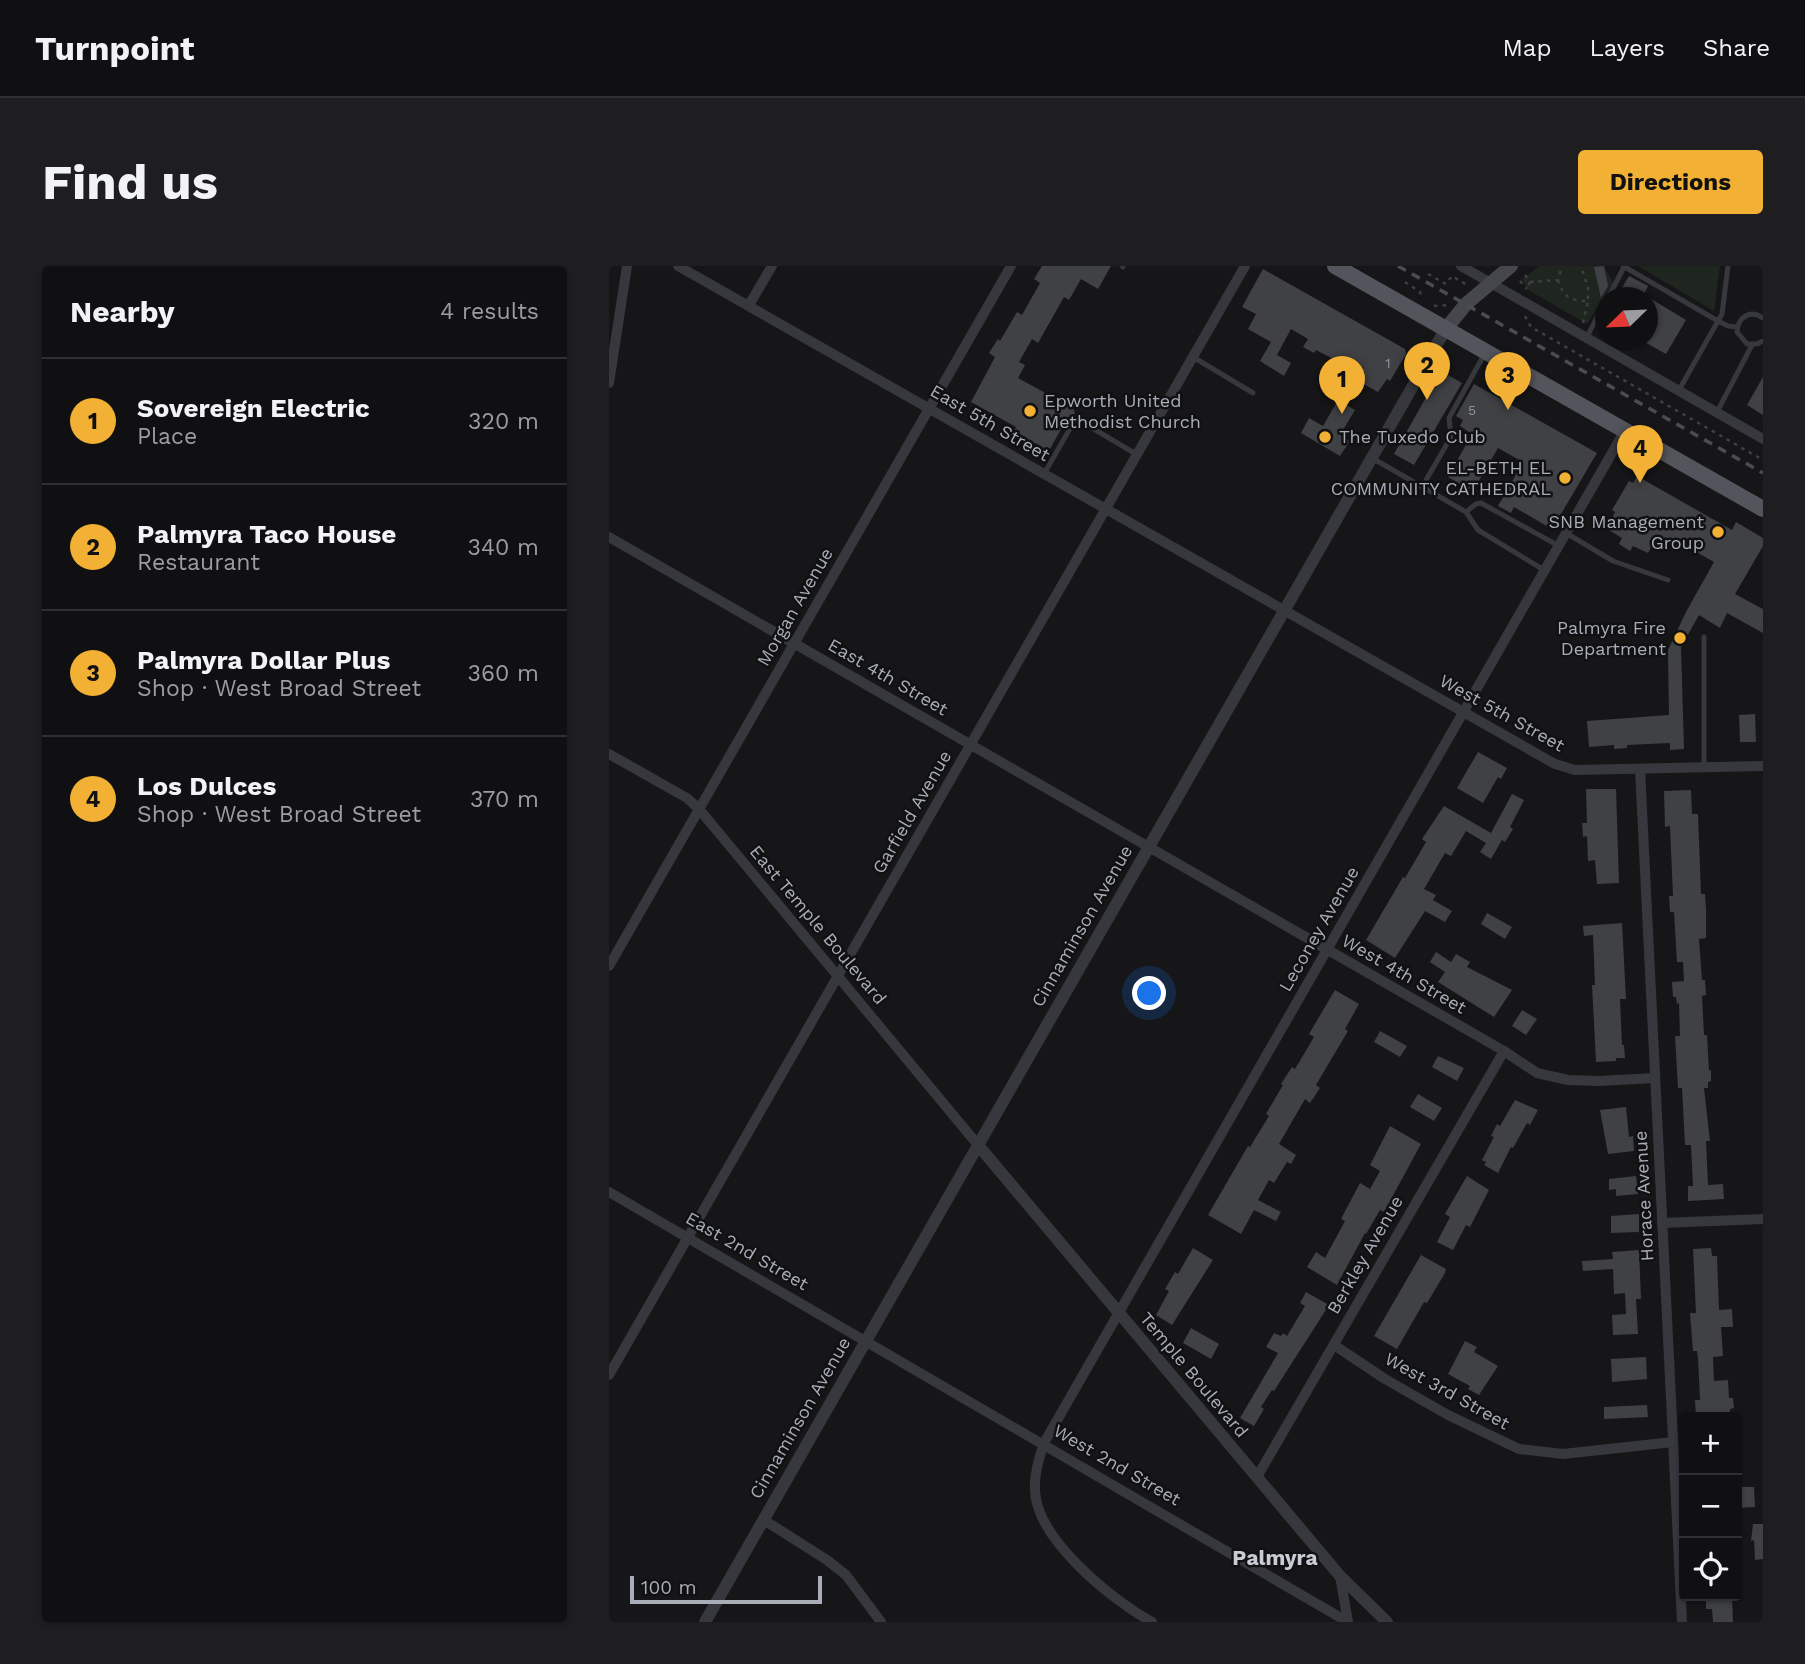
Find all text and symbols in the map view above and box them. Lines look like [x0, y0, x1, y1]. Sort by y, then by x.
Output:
text: Turnpoint [35, 29, 194, 68]
text: Map [1503, 34, 1551, 62]
text: Layers [1589, 34, 1665, 62]
text: Share [1703, 34, 1770, 62]
button: Directions [1578, 150, 1763, 214]
text: Find us [42, 153, 218, 211]
north arrow [1595, 287, 1658, 350]
text: Nearby [70, 294, 175, 329]
text: 4 results [440, 298, 539, 325]
pin: 2 [1404, 342, 1450, 400]
pin: 3 [1485, 352, 1531, 410]
house number: 1 [1385, 355, 1391, 371]
pin: 1 [1319, 356, 1365, 414]
street label: East 5th Street [927, 380, 1054, 465]
place label: Epworth United Methodist Church [1044, 390, 1201, 432]
text: Sovereign Electric [137, 393, 370, 423]
house number: 5 [1468, 402, 1476, 418]
marker: Epworth United Methodist Church [1022, 403, 1038, 419]
text: 1 [88, 408, 98, 435]
text: 320 m [468, 408, 539, 435]
text: Place [137, 423, 197, 450]
pin: 4 [1617, 425, 1663, 483]
place label: The Tuxedo Club [1339, 426, 1486, 447]
marker: The Tuxedo Club [1317, 429, 1333, 445]
place label: EL-BETH EL COMMUNITY CATHEDRAL [1331, 457, 1551, 499]
marker: EL-BETH EL COMMUNITY CATHEDRAL [1557, 470, 1573, 486]
place label: SNB Management Group [1549, 511, 1704, 553]
text: Palmyra Taco House [137, 519, 396, 549]
marker: SNB Management Group [1710, 524, 1726, 540]
text: 2 [86, 534, 100, 561]
text: 340 m [467, 534, 539, 561]
street label: Morgan Avenue [752, 544, 837, 670]
text: Restaurant [137, 549, 260, 576]
place label: Palmyra Fire Department [1557, 617, 1666, 659]
marker: Palmyra Fire Department [1672, 630, 1688, 646]
street label: East 4th Street [825, 634, 952, 720]
text: Palmyra Dollar Plus [137, 645, 390, 675]
text: 3 [86, 660, 100, 687]
text: 360 m [468, 660, 539, 687]
street label: West 5th Street [1436, 670, 1569, 756]
text: Shop · West Broad Street [137, 675, 421, 702]
street label: Garfield Avenue [868, 746, 955, 877]
text: Los Dulces [137, 771, 276, 801]
text: 4 [86, 786, 100, 813]
text: 370 m [470, 786, 539, 813]
text: Shop · West Broad Street [137, 801, 421, 828]
street label: East Temple Boulevard [746, 841, 891, 1008]
street label: Cinnaminson Avenue [1027, 841, 1136, 1010]
street label: Leconey Avenue [1274, 863, 1363, 995]
street label: West 4th Street [1338, 929, 1471, 1018]
your location [1132, 976, 1166, 1010]
street label: Horace Avenue [1630, 1130, 1657, 1262]
street label: Berkley Avenue [1322, 1192, 1407, 1318]
street label: East 2nd Street [682, 1207, 813, 1294]
street label: Temple Boulevard [1136, 1308, 1253, 1441]
street label: Cinnaminson Avenue [745, 1333, 854, 1502]
street label: West 3rd Street [1381, 1348, 1514, 1434]
map controls [1679, 1412, 1742, 1601]
button: + [1679, 1412, 1742, 1475]
street label: West 2nd Street [1050, 1420, 1185, 1510]
button: − [1679, 1475, 1742, 1538]
button: locate [1679, 1538, 1742, 1601]
district label: Palmyra [1232, 1545, 1318, 1570]
scale bar [630, 1573, 823, 1605]
text: 100 m [641, 1576, 697, 1599]

